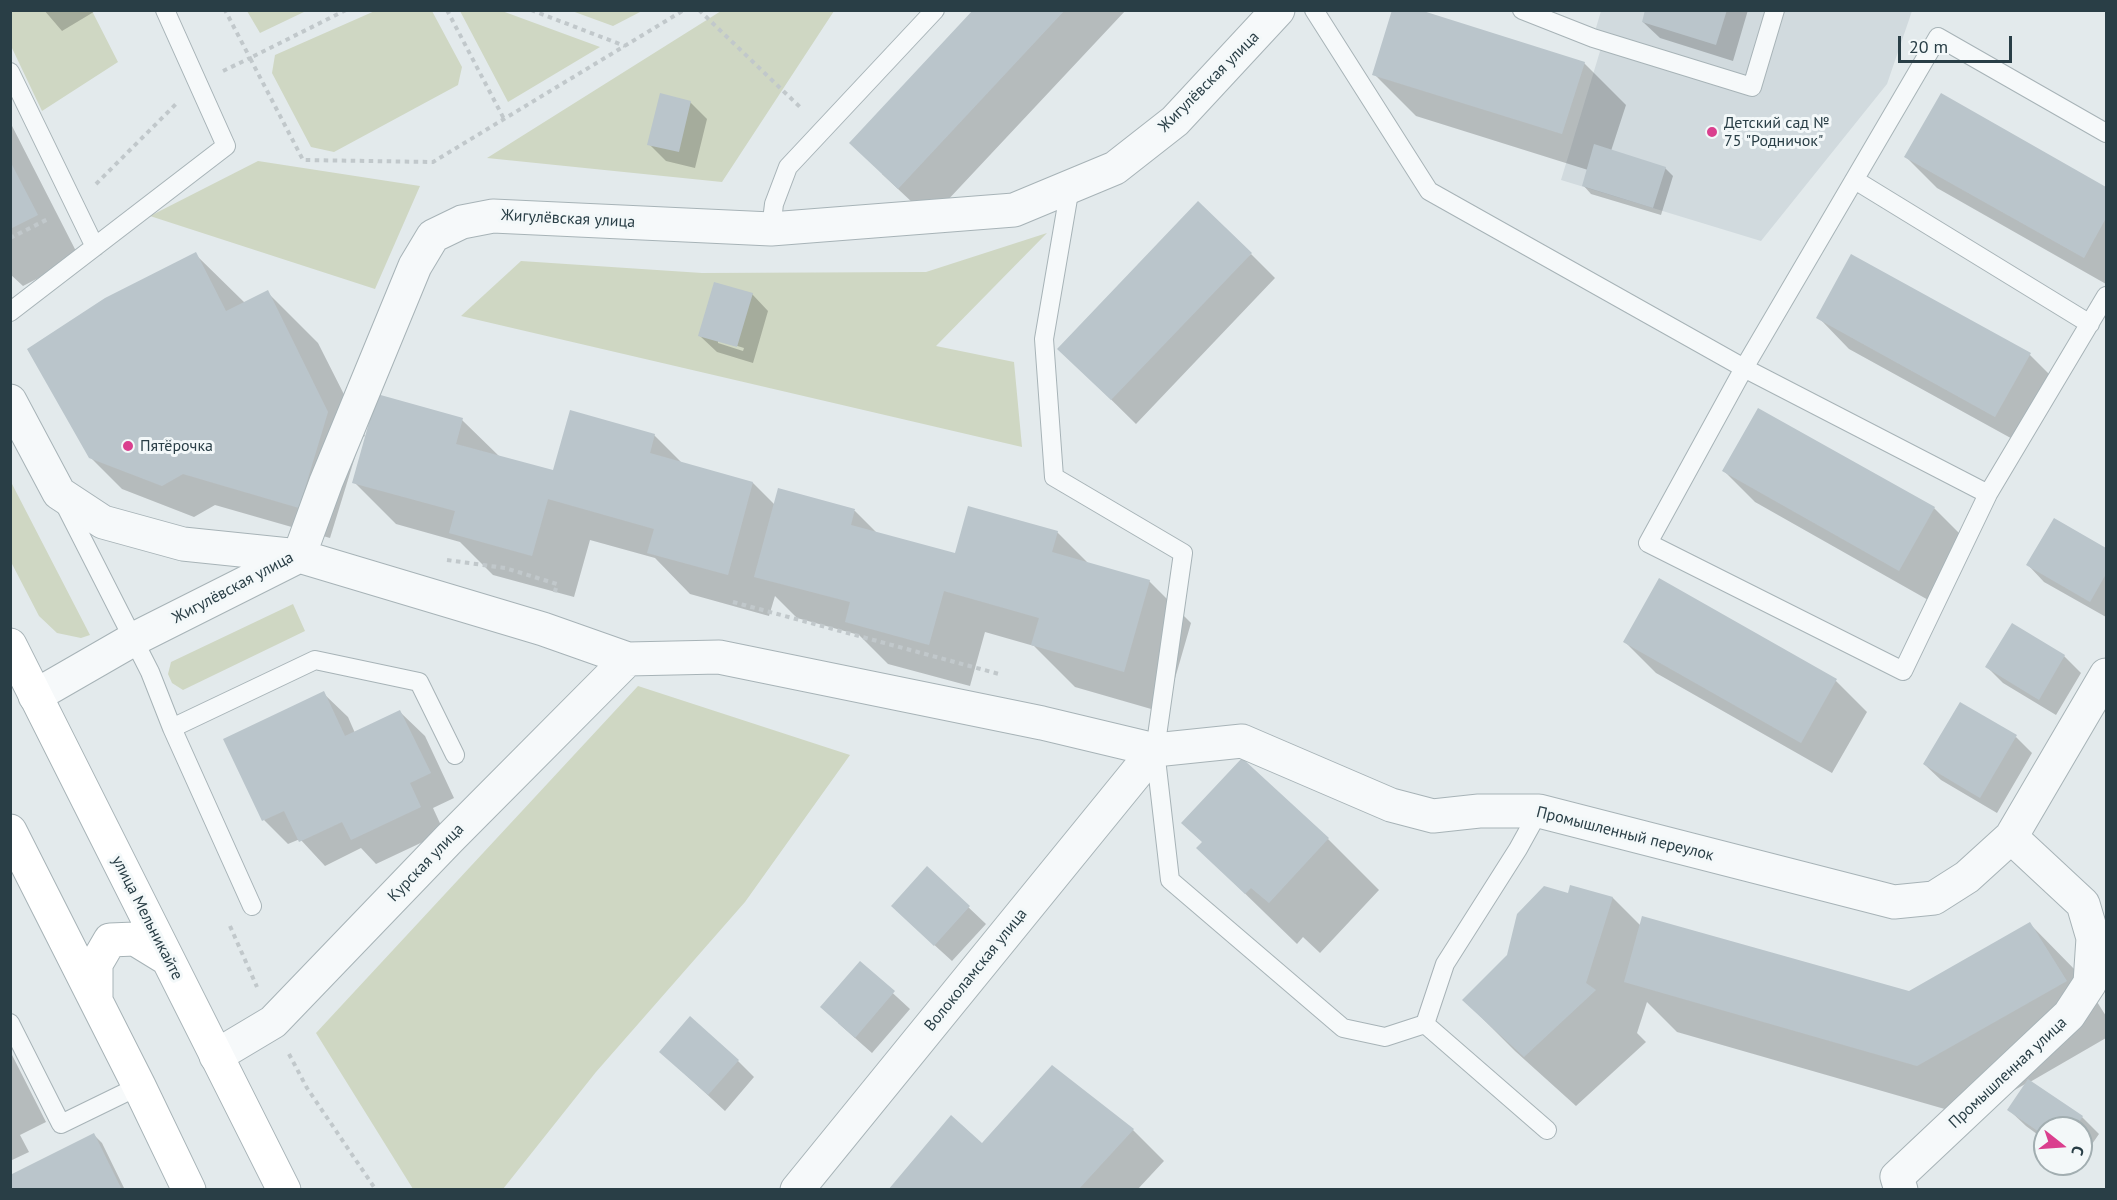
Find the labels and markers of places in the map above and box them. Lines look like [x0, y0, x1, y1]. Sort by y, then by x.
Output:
place label: Детский сад № 75 "Родничок" [1724, 113, 1830, 151]
marker: Детский сад № 75 "Родничок" [1705, 125, 1719, 139]
place label: Пятёрочка [140, 436, 213, 456]
marker: Пятёрочка [121, 439, 135, 453]

